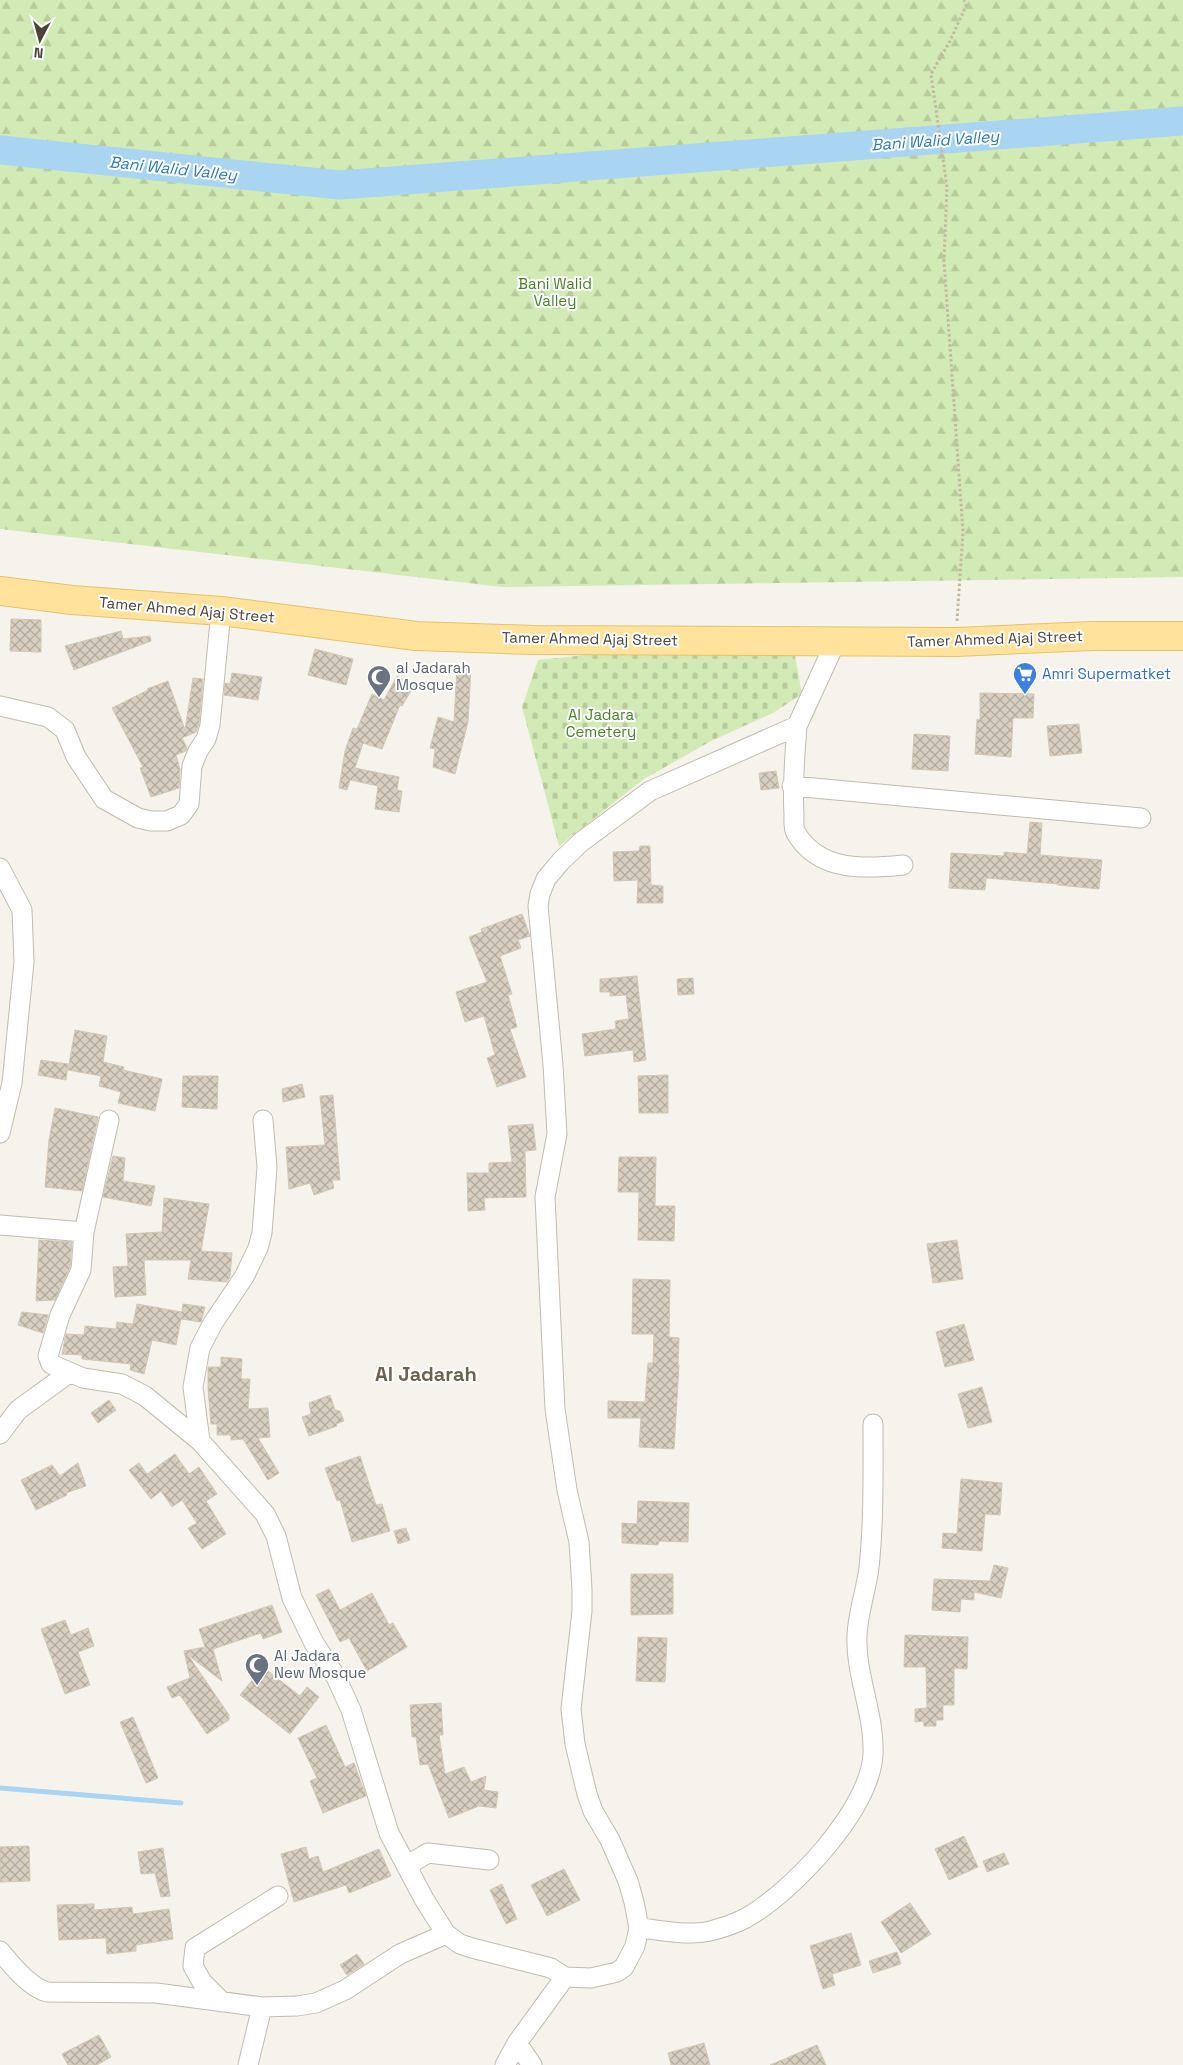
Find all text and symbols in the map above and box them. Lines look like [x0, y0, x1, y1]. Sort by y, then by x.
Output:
north arrow [15, 15, 65, 65]
text: N [33, 43, 44, 62]
water label: Bani Walid Valley [870, 125, 1001, 155]
water label: Bani Walid Valley [108, 151, 239, 186]
park label: Bani Walid Valley [518, 274, 592, 310]
street label: Tamer Ahmed Ajaj Street [98, 592, 276, 627]
street label: Tamer Ahmed Ajaj Street [907, 626, 1083, 651]
street label: Tamer Ahmed Ajaj Street [502, 627, 678, 650]
place label: al Jadarah Mosque [396, 658, 471, 694]
supermarket icon: Amri Supermatket [1012, 661, 1038, 695]
mosque icon: al Jadarah Mosque [366, 664, 392, 698]
place label: Amri Supermatket [1042, 664, 1171, 683]
park label: Al Jadara Cemetery [566, 705, 636, 741]
district label: Al Jadarah [375, 1361, 477, 1387]
place label: Al Jadara New Mosque [274, 1646, 367, 1682]
mosque icon: Al Jadara New Mosque [244, 1652, 270, 1686]

